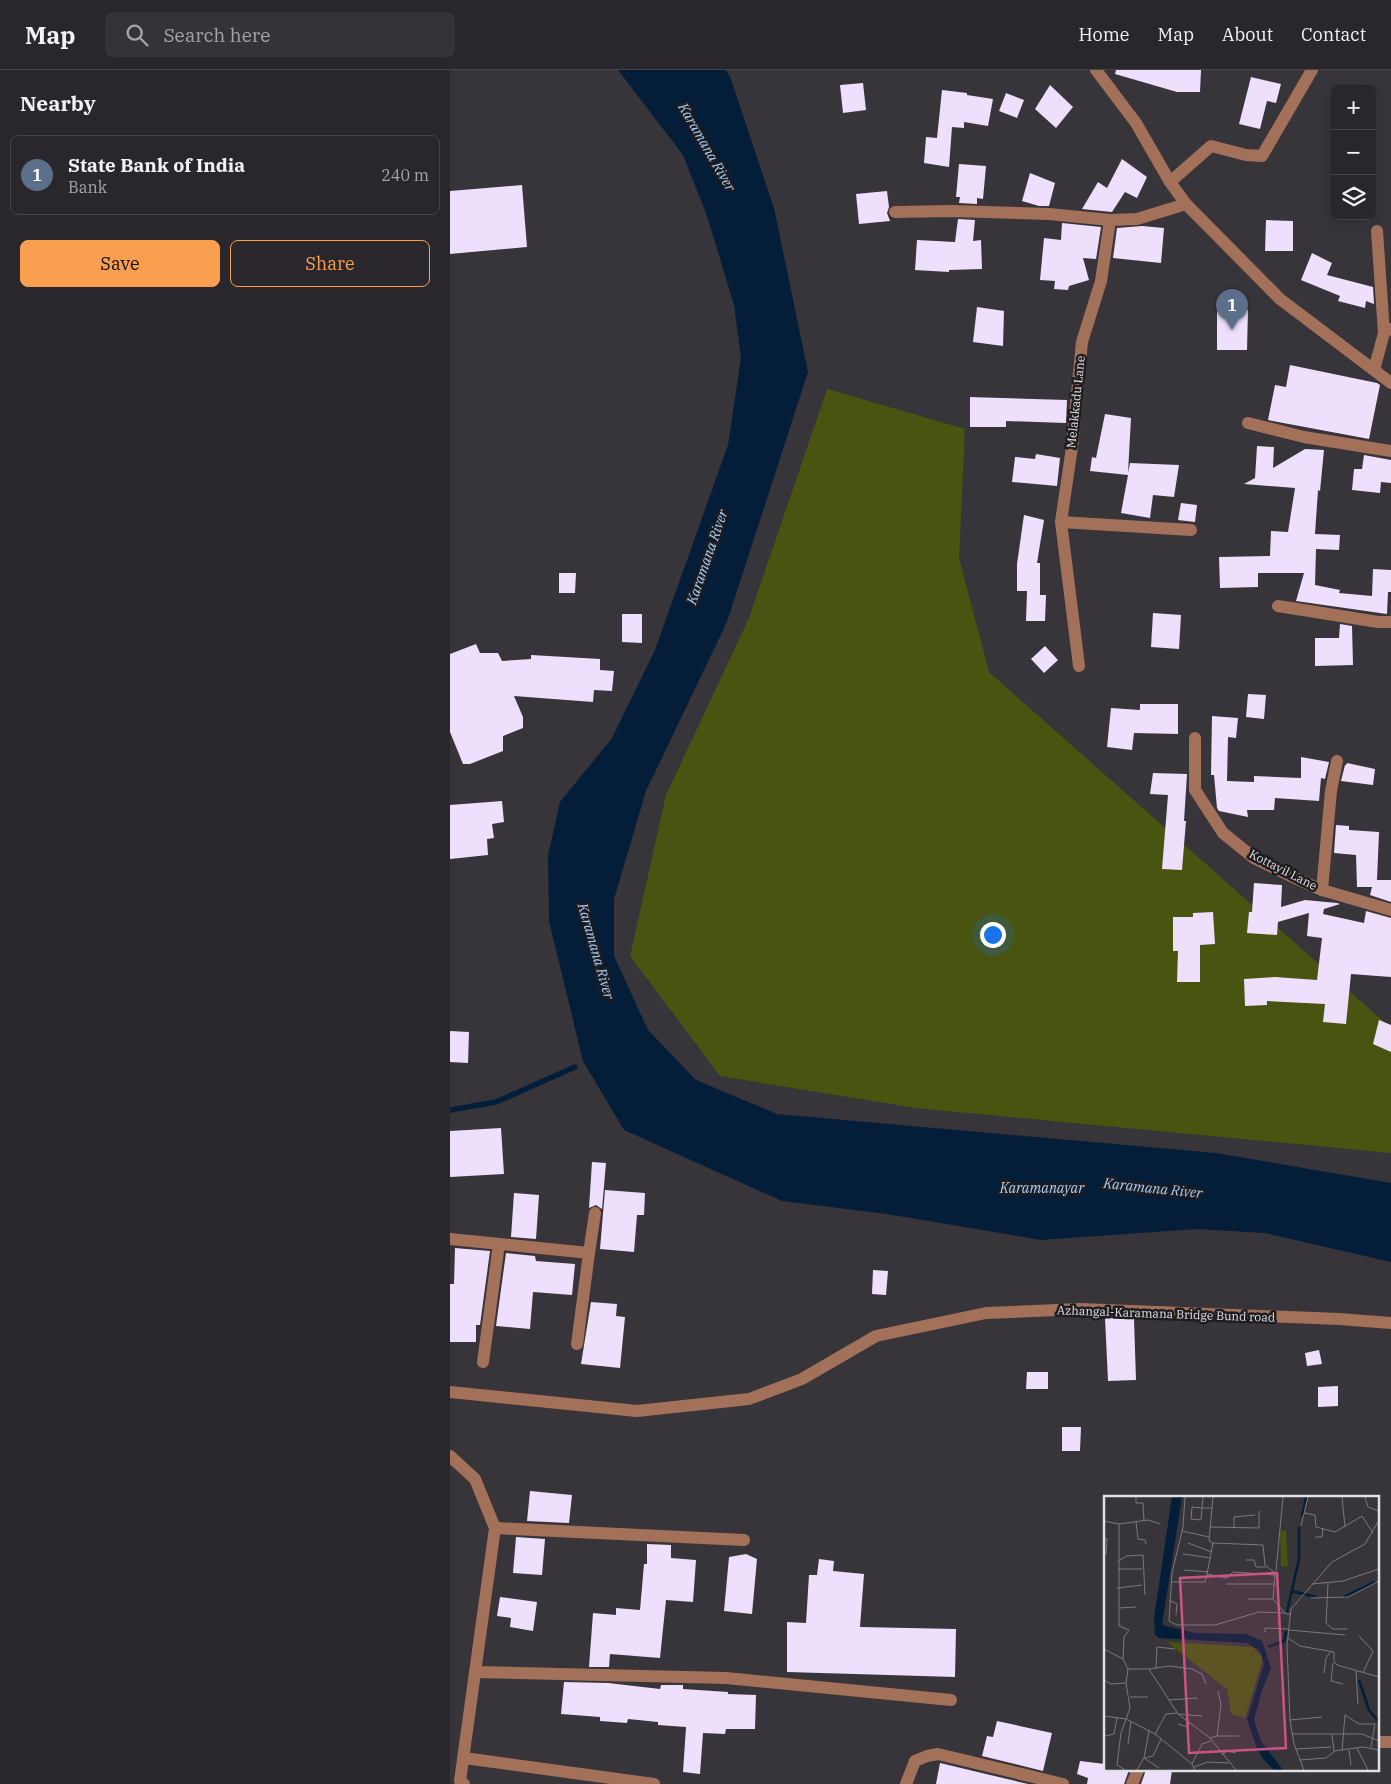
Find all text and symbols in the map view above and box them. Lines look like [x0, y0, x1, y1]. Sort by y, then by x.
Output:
search box [105, 12, 455, 57]
text: Map [25, 19, 75, 51]
icon: search [123, 21, 151, 49]
text: Search here [163, 23, 270, 47]
text: Home [1078, 23, 1130, 46]
text: Map [1158, 23, 1194, 46]
text: About [1222, 23, 1273, 46]
text: Contact [1301, 23, 1366, 46]
map controls [1331, 85, 1376, 220]
button: + [1331, 85, 1376, 130]
text: Nearby [20, 89, 96, 117]
water label: Karamana River [674, 99, 740, 195]
button: − [1331, 130, 1376, 175]
text: State Bank of India [68, 153, 245, 177]
text: 1 [32, 165, 42, 185]
text: 240 m [381, 165, 429, 185]
button: layers [1331, 175, 1376, 220]
text: Bank [68, 177, 107, 197]
button: Save [20, 240, 220, 287]
button: Share [230, 240, 430, 287]
pin: 1 [1216, 289, 1248, 330]
street label: Melakkadu Lane [1063, 355, 1088, 449]
water label: Karamana River [682, 506, 732, 608]
street label: Kottayil Lane [1247, 846, 1320, 893]
water label: Karamana River [573, 900, 619, 1002]
your location [980, 922, 1006, 948]
water label: Karamana River [1102, 1174, 1204, 1202]
water label: Karamanayar [999, 1179, 1085, 1197]
street label: Azhangal-Karamana Bridge Bund road [1057, 1302, 1275, 1325]
inset map [1104, 1496, 1378, 1772]

